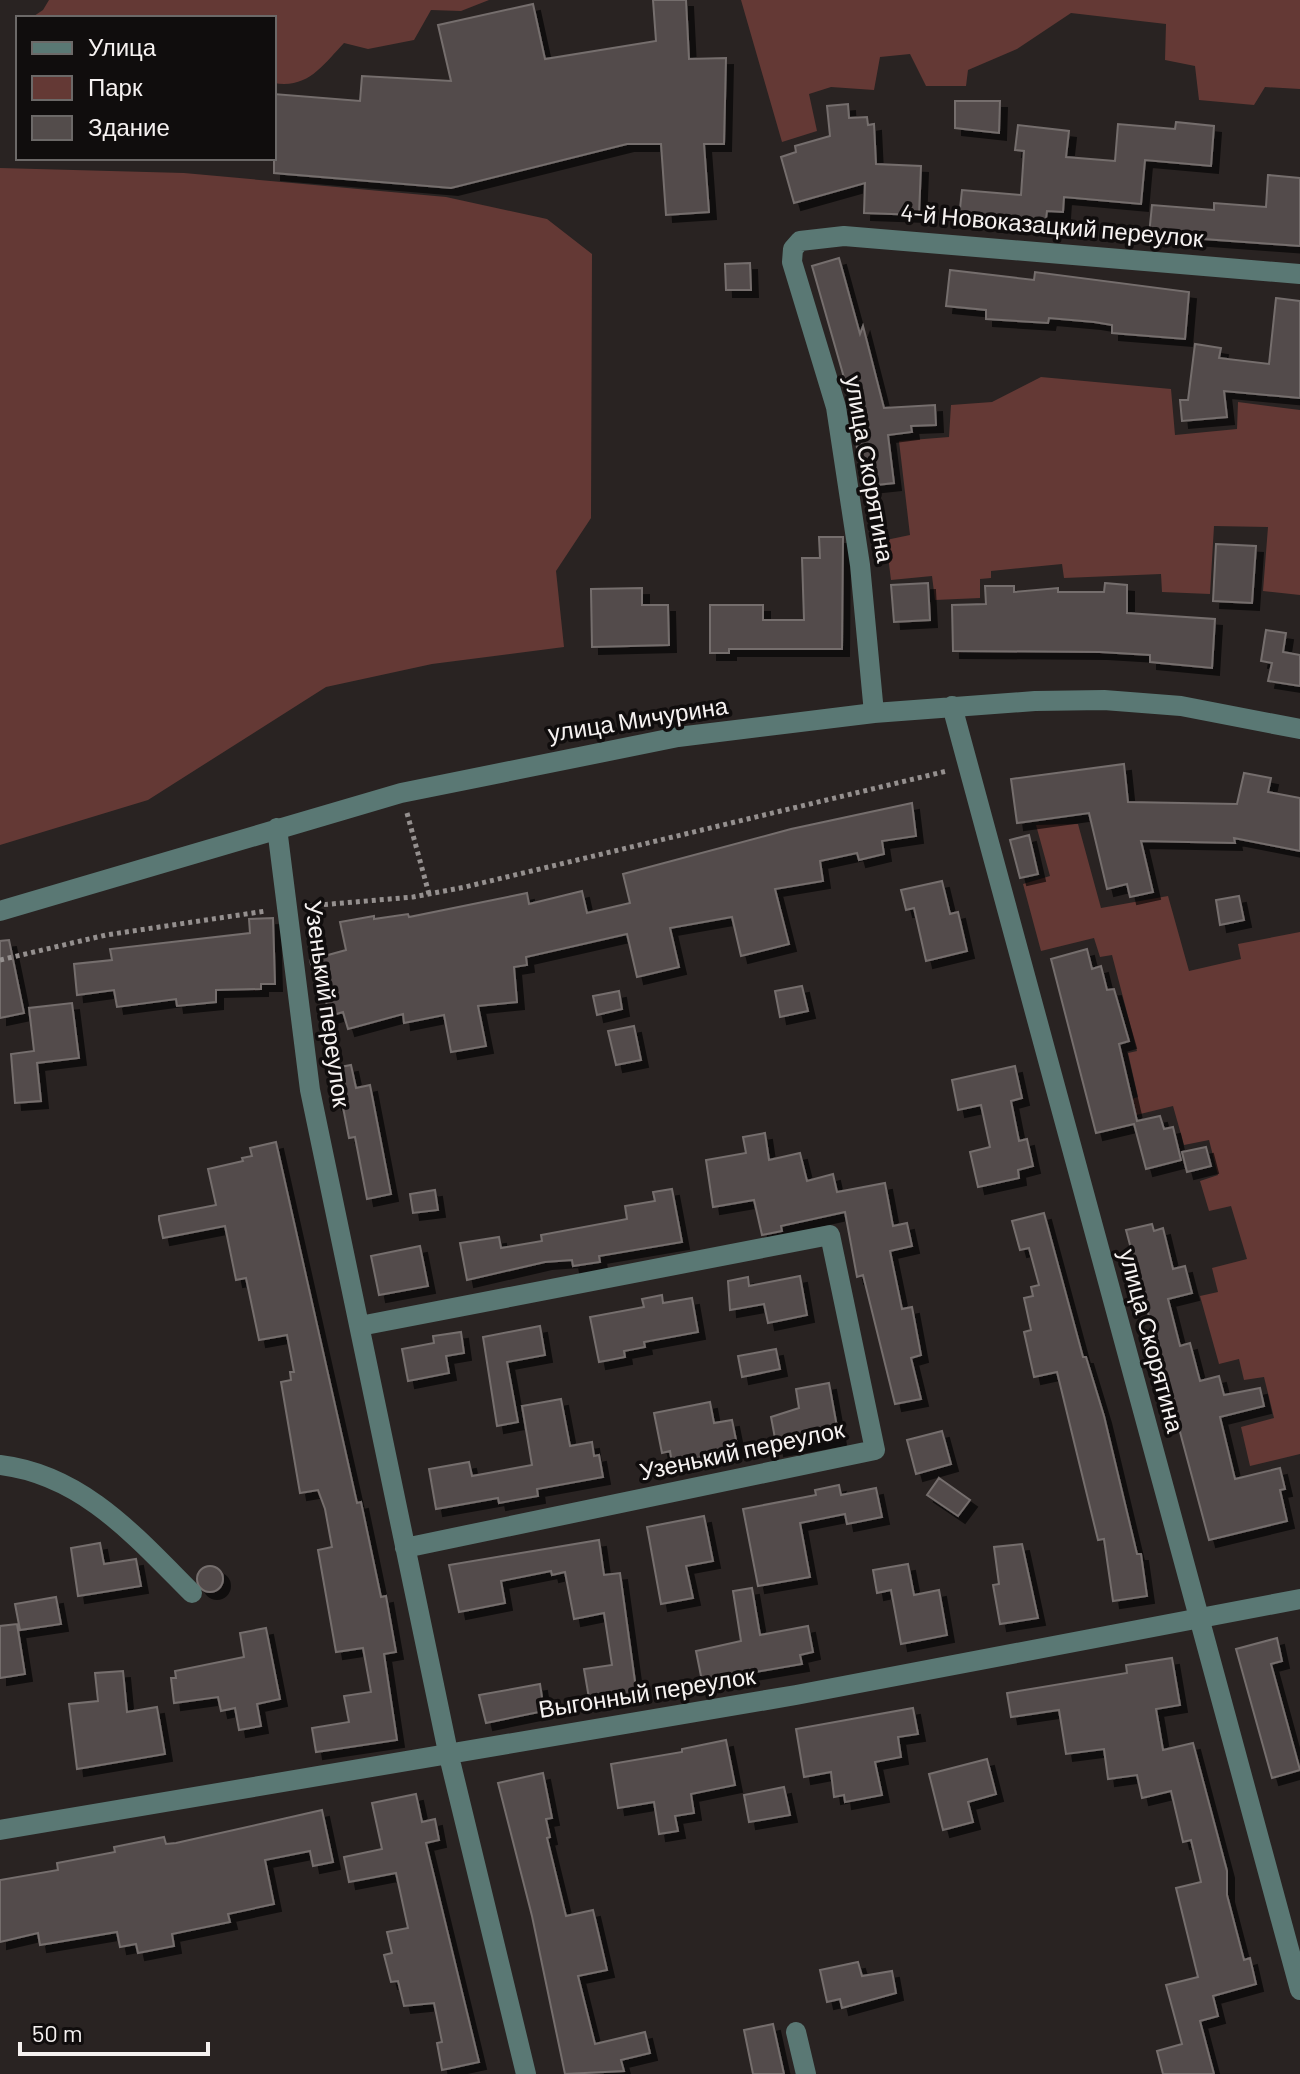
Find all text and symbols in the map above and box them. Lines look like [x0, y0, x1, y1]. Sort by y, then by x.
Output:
legend [16, 16, 276, 160]
text: Улица [88, 32, 157, 61]
text: Парк [88, 72, 143, 101]
text: Здание [88, 112, 170, 141]
street label: 4-й Новоказацкий переулок [899, 197, 1205, 252]
street label: улица Скорятина [840, 373, 901, 565]
street label: улица Мичурина [546, 690, 730, 747]
street label: Узенький переулок [300, 899, 357, 1109]
street label: улица Скорятина [1114, 1245, 1191, 1436]
street label: Узенький переулок [637, 1414, 847, 1485]
street label: Выгонный переулок [536, 1660, 758, 1723]
scale bar [20, 2006, 208, 2056]
text: 50 m [32, 2018, 83, 2047]

